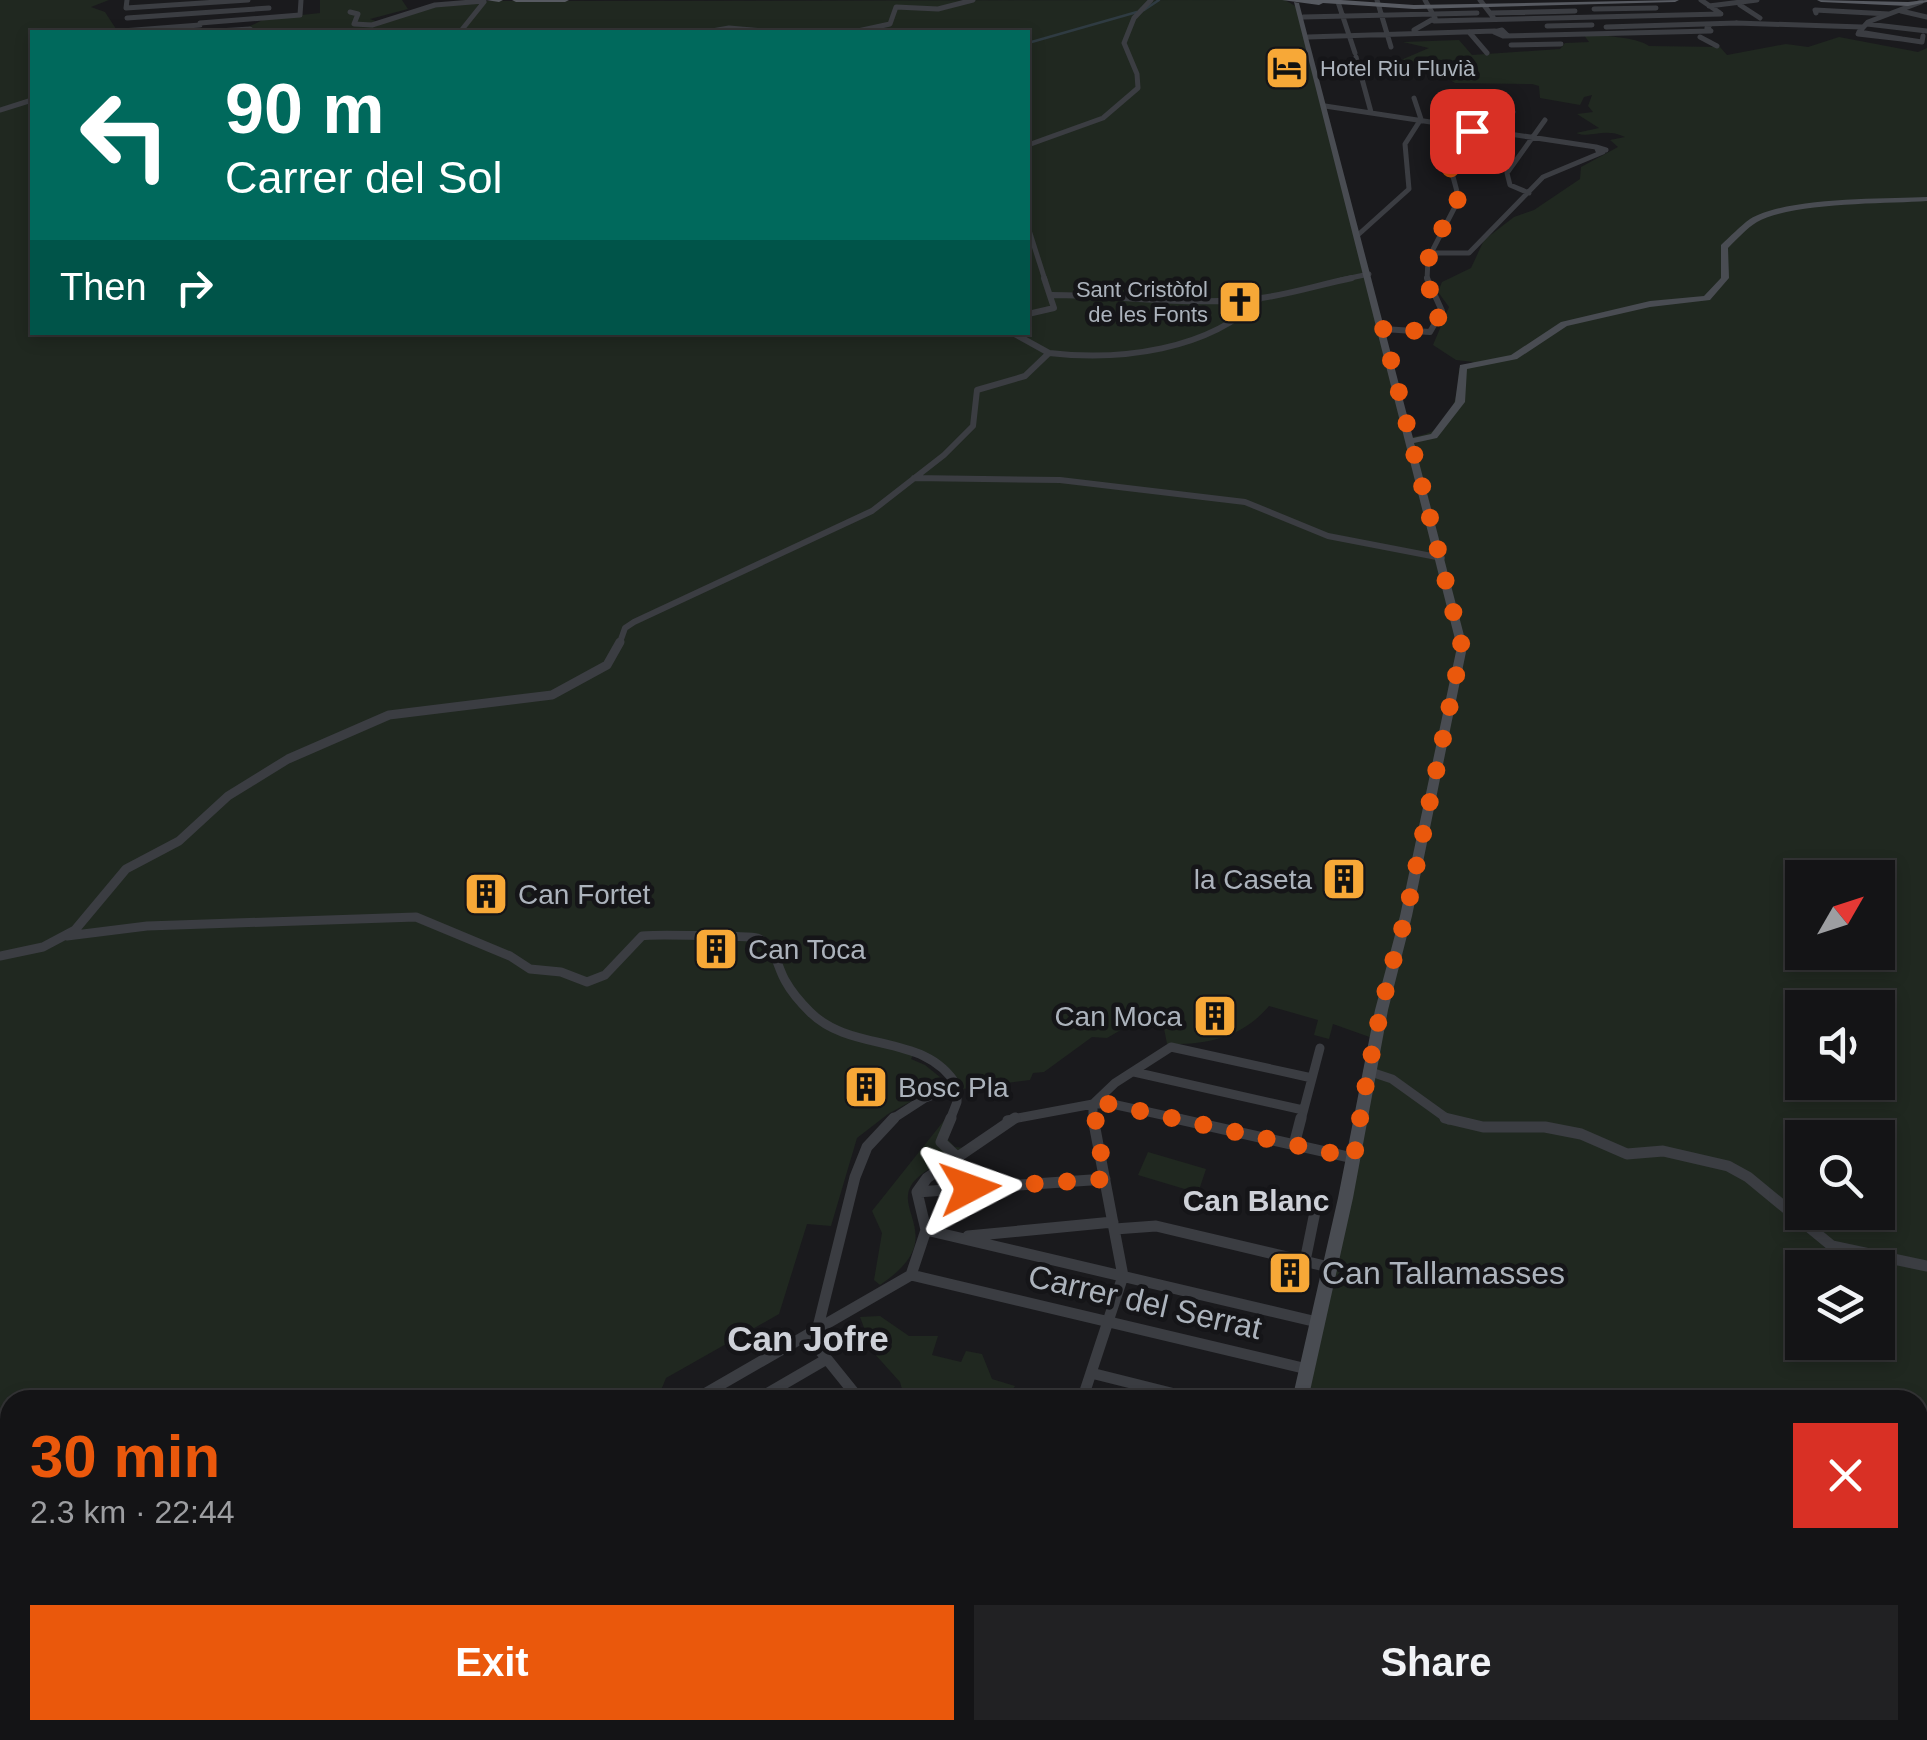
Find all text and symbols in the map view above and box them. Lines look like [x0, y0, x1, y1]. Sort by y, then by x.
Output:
hotel icon: Hotel Riu Fluvià [1264, 45, 1310, 91]
place label: Hotel Riu Fluvià [1320, 56, 1476, 81]
icon: left [60, 70, 190, 200]
text: 90 m [225, 70, 385, 148]
pin [1430, 89, 1515, 174]
icon: arrive [1445, 104, 1500, 159]
text: Carrer del Sol [225, 152, 503, 203]
icon: right [167, 260, 222, 315]
text: Then [60, 266, 147, 308]
place label: Sant Cristòfol de les Fonts [1076, 277, 1208, 327]
church icon: Sant Cristòfol de les Fonts [1217, 279, 1263, 325]
building icon: la Caseta [1321, 856, 1367, 902]
north arrow [1785, 860, 1895, 970]
map controls [1785, 860, 1895, 1360]
place label: la Caseta [1194, 864, 1312, 895]
building icon: Can Fortet [463, 871, 509, 917]
place label: Can Fortet [518, 879, 650, 910]
building icon: Can Toca [693, 926, 739, 972]
place label: Can Toca [748, 934, 866, 965]
button: sound [1785, 990, 1895, 1100]
building icon: Can Moca [1192, 993, 1238, 1039]
place label: Can Moca [1054, 1001, 1182, 1032]
building icon: Bosc Pla [843, 1064, 889, 1110]
place label: Bosc Pla [898, 1072, 1009, 1103]
button: search [1785, 1120, 1895, 1230]
position arrow [918, 1136, 1022, 1240]
district label: Can Blanc [1183, 1184, 1329, 1217]
building icon: Can Tallamasses [1267, 1250, 1313, 1296]
button: layers [1785, 1250, 1895, 1360]
place label: Can Tallamasses [1322, 1255, 1565, 1291]
street label: Carrer del Serrat [1025, 1258, 1265, 1346]
district label: Can Jofre [727, 1319, 889, 1358]
text: 30 min [30, 1423, 220, 1490]
button: close [1793, 1423, 1898, 1528]
text: 2.3 km · 22:44 [30, 1494, 235, 1530]
button: Exit [30, 1605, 954, 1720]
button: Share [974, 1605, 1898, 1720]

